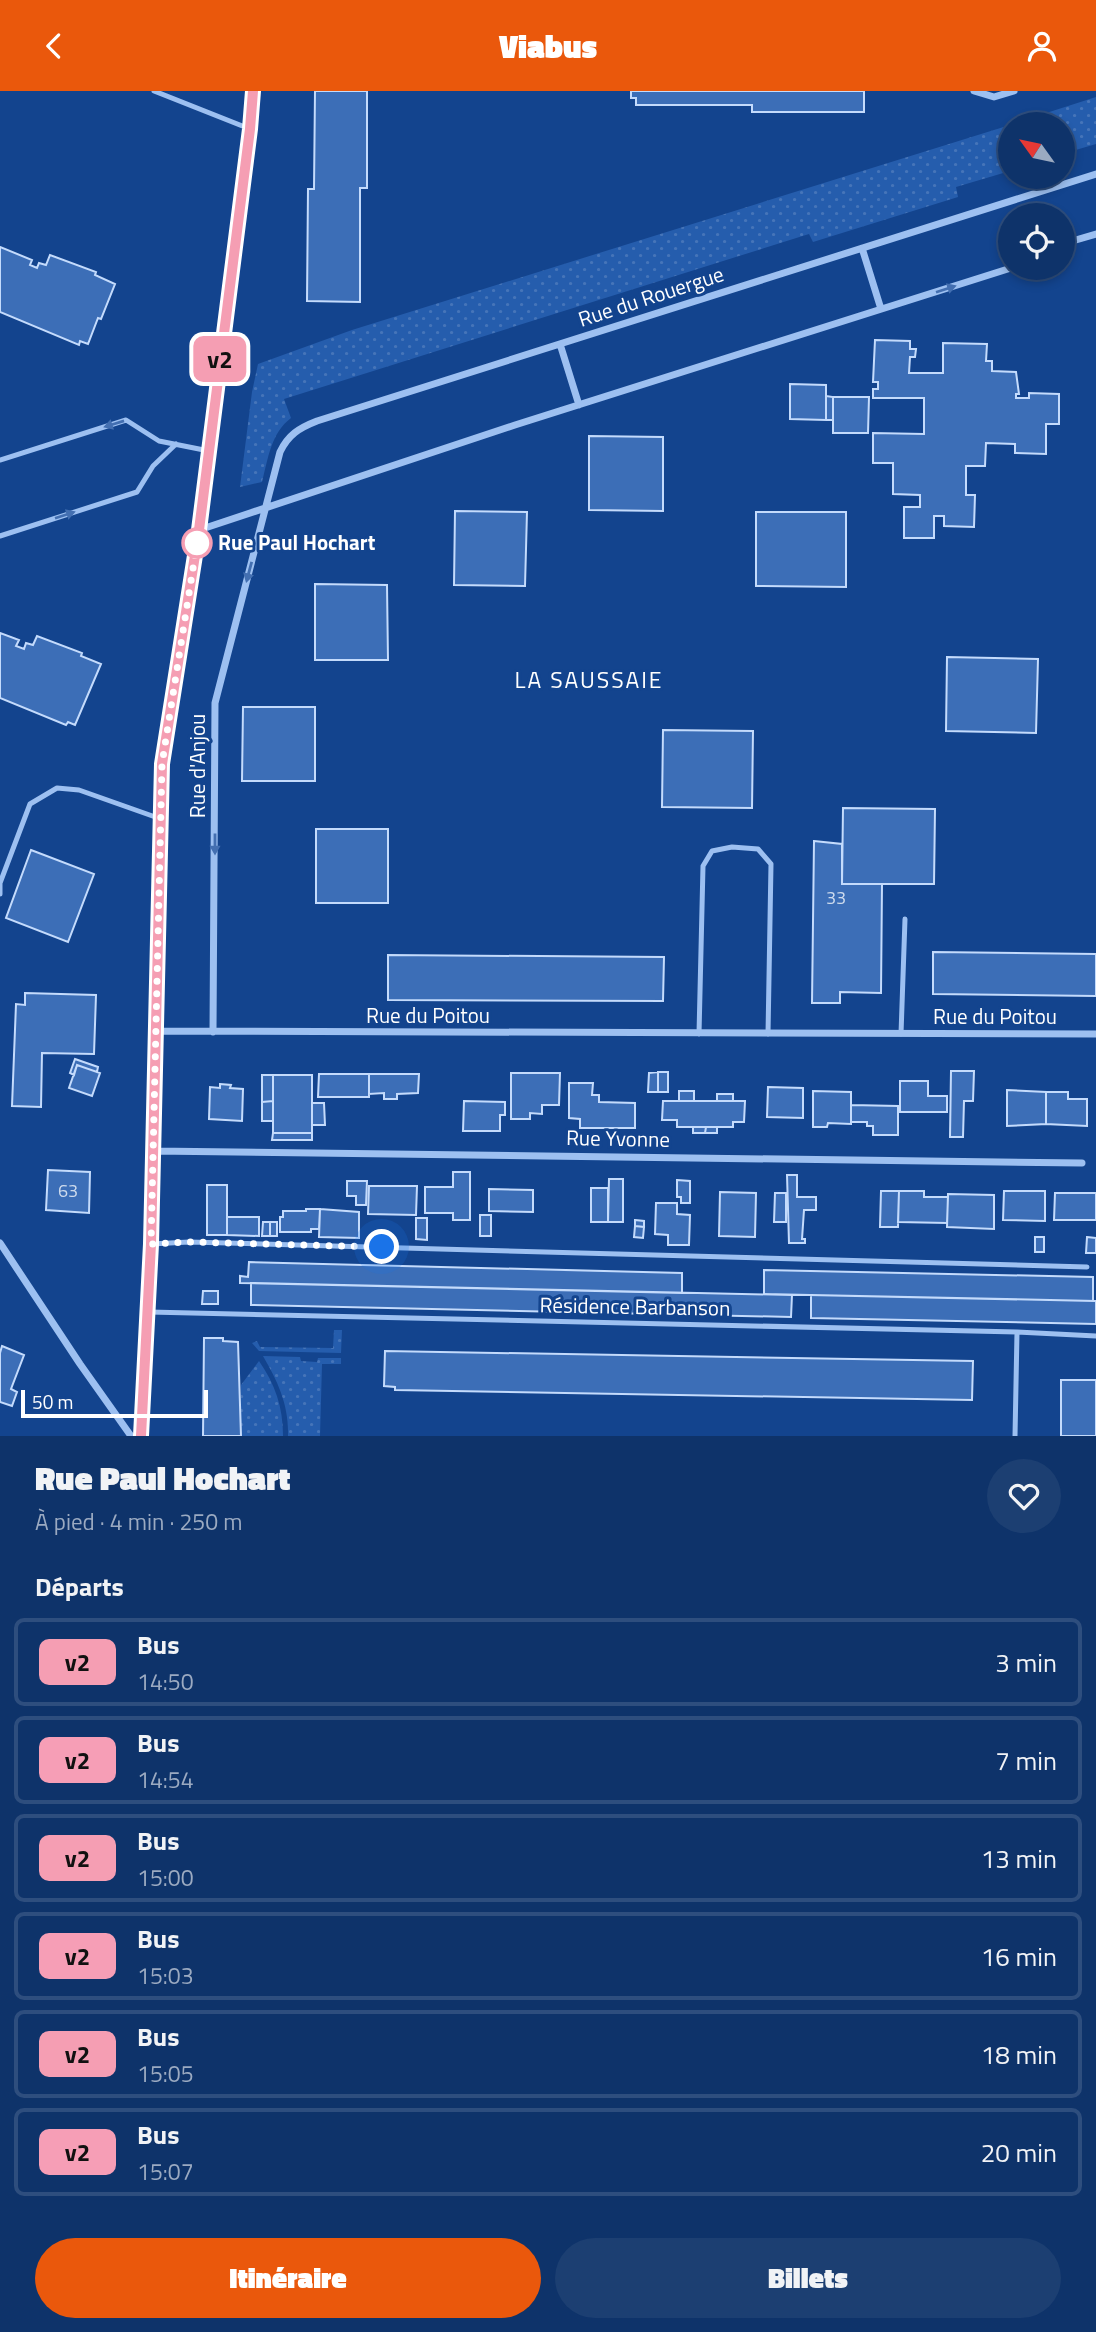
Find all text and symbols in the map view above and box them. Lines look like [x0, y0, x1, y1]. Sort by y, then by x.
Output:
text: Viabus [499, 22, 597, 70]
icon: back [35, 27, 73, 65]
icon: person [1023, 27, 1061, 65]
north arrow [998, 112, 1074, 189]
map controls [998, 112, 1075, 280]
button: locate [998, 203, 1075, 280]
street label: Rue du Rouergue [574, 257, 728, 335]
one-way arrow [935, 283, 956, 294]
line badge: v2 [188, 336, 252, 382]
text: v2 [207, 341, 233, 377]
one-way arrow [103, 420, 124, 430]
one-way arrow [55, 509, 76, 520]
place label: Rue Paul Hochart [218, 526, 376, 558]
marker: Rue Paul Hochart [182, 528, 212, 558]
one-way arrow [243, 561, 254, 583]
district label: LA SAUSSAIE [514, 662, 664, 697]
street label: Rue d'Anjou [181, 714, 213, 818]
one-way arrow [209, 833, 221, 855]
house number: 33 [826, 884, 846, 911]
street label: Rue du Poitou [366, 999, 490, 1031]
street label: Rue du Poitou [933, 1000, 1057, 1032]
street label: Rue Yvonne [566, 1121, 670, 1155]
house number: 63 [58, 1177, 78, 1204]
your location [364, 1229, 399, 1264]
street label: Résidence Barbanson [539, 1288, 731, 1324]
scale bar [21, 1387, 208, 1419]
text: 50 m [32, 1387, 73, 1416]
text: Rue Paul Hochart [35, 1453, 291, 1503]
button: heart [987, 1459, 1061, 1533]
text: À pied · 4 min · 250 m [35, 1504, 242, 1539]
text: Départs [35, 1567, 124, 1606]
text: Bus [137, 1625, 179, 1664]
text: 3 min [995, 1643, 1057, 1682]
text: v2 [65, 1644, 90, 1680]
text: 14:50 [137, 1664, 194, 1699]
text: Bus [137, 1723, 179, 1762]
text: 7 min [995, 1741, 1057, 1780]
text: v2 [65, 1742, 90, 1778]
text: 14:54 [137, 1762, 194, 1797]
text: Bus [137, 1821, 179, 1860]
text: 13 min [981, 1839, 1057, 1878]
text: v2 [65, 1840, 90, 1876]
text: 15:00 [137, 1860, 194, 1895]
text: Bus [137, 1919, 179, 1958]
text: 16 min [981, 1937, 1057, 1976]
text: v2 [65, 1938, 90, 1974]
text: 15:03 [137, 1958, 194, 1993]
text: Bus [137, 2017, 179, 2056]
text: 18 min [981, 2035, 1057, 2074]
text: v2 [65, 2036, 90, 2072]
text: 15:05 [137, 2056, 194, 2091]
text: Bus [137, 2115, 179, 2154]
text: 20 min [981, 2133, 1057, 2172]
text: v2 [65, 2134, 90, 2170]
text: 15:07 [137, 2154, 194, 2189]
button: Itinéraire [35, 2238, 541, 2318]
button: Billets [555, 2238, 1061, 2318]

